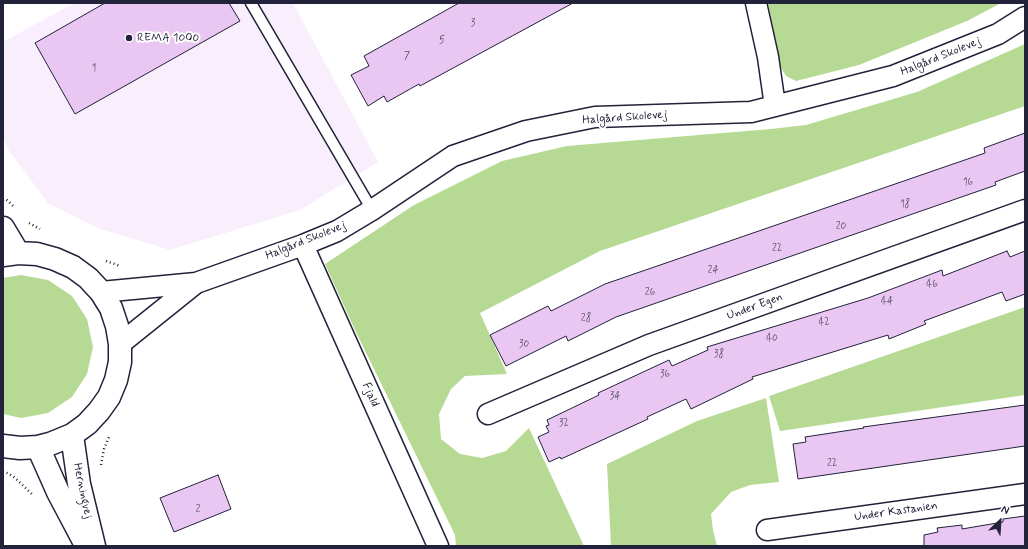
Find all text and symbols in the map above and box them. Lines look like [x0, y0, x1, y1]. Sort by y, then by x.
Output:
house number: 3 [471, 18, 475, 30]
place label: REMA 1000 [137, 31, 199, 45]
marker: REMA 1000 [124, 33, 134, 43]
street label: Halgård Skolevej [899, 34, 983, 80]
house number: 5 [439, 35, 445, 47]
house number: 7 [404, 51, 410, 63]
house number: 1 [92, 63, 96, 75]
street label: Halgård Skolevej [582, 108, 668, 128]
house number: 16 [963, 177, 973, 189]
house number: 18 [900, 199, 910, 211]
street label: Halgård Skolevej [264, 218, 348, 264]
house number: 20 [836, 221, 846, 233]
house number: 22 [772, 243, 782, 255]
house number: 24 [708, 265, 718, 277]
house number: 46 [926, 279, 938, 291]
house number: 26 [645, 287, 655, 299]
street label: Under Egen [725, 290, 785, 324]
house number: 44 [881, 296, 893, 308]
house number: 28 [581, 313, 591, 325]
house number: 42 [818, 317, 830, 329]
house number: 40 [766, 333, 778, 345]
house number: 30 [519, 339, 529, 351]
house number: 38 [714, 349, 724, 361]
house number: 36 [660, 369, 670, 381]
street label: Fjald [358, 381, 382, 409]
house number: 34 [610, 391, 620, 403]
house number: 32 [559, 418, 569, 430]
house number: 22 [827, 458, 837, 470]
street label: Herningvej [69, 462, 95, 520]
street label: Under Kastanien [853, 499, 939, 525]
north arrow [980, 501, 1020, 541]
text: N [999, 502, 1011, 518]
house number: 2 [196, 504, 200, 516]

